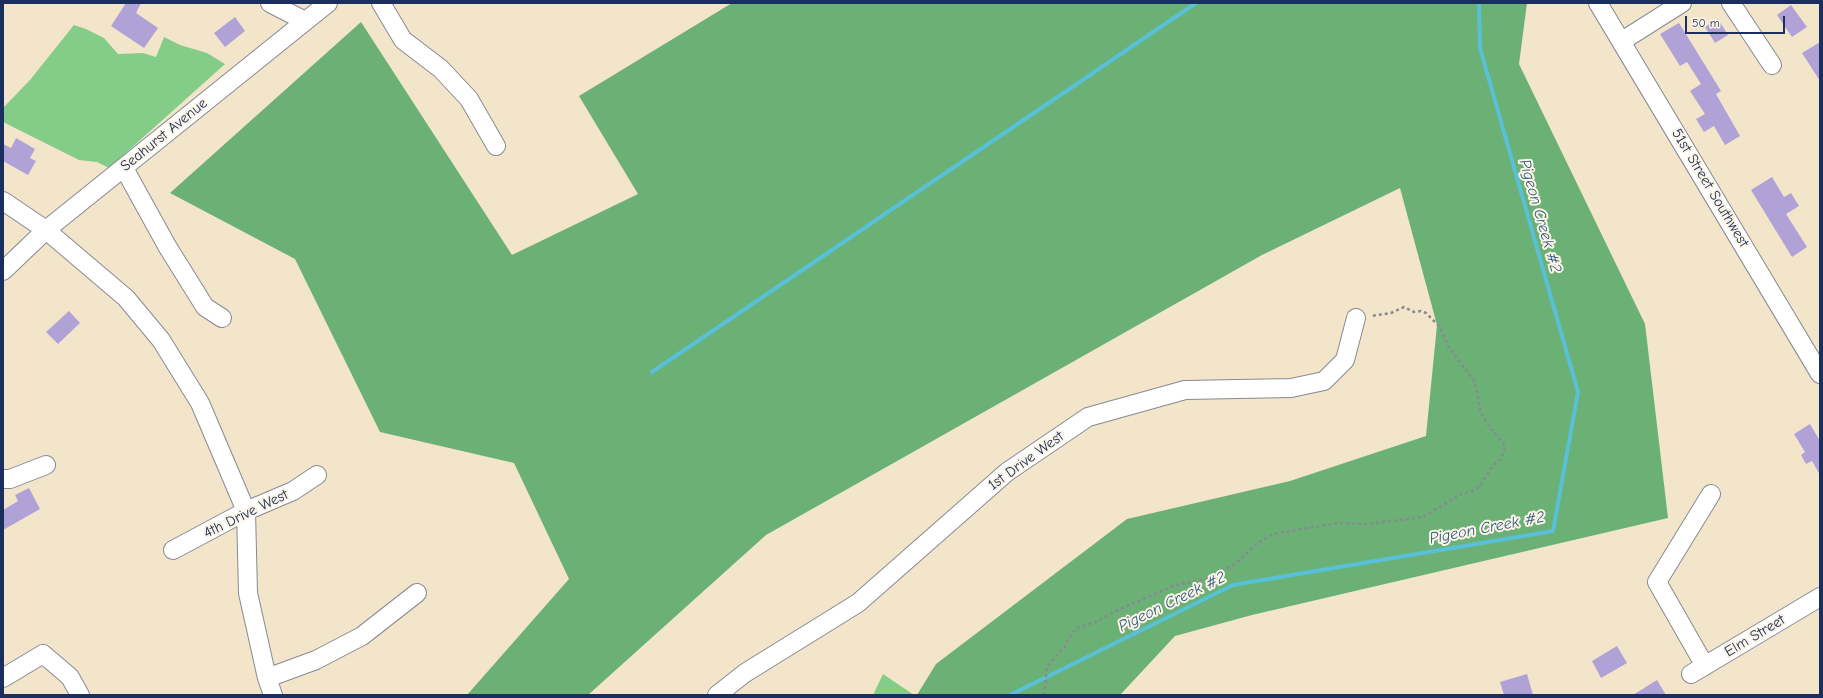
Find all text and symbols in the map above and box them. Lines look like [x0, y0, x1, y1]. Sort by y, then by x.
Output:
scale bar [1687, 8, 1787, 34]
text: 50 m [1692, 16, 1720, 30]
street label: Seahurst Avenue [117, 95, 211, 175]
street label: 51st Street Southwest [1667, 125, 1753, 251]
water label: Pigeon Creek #2 [1515, 157, 1565, 275]
street label: 1st Drive West [985, 428, 1067, 494]
street label: 4th Drive West [201, 486, 291, 542]
water label: Pigeon Creek #2 [1428, 507, 1546, 549]
water label: Pigeon Creek #2 [1115, 568, 1229, 636]
street label: Elm Street [1722, 611, 1788, 661]

